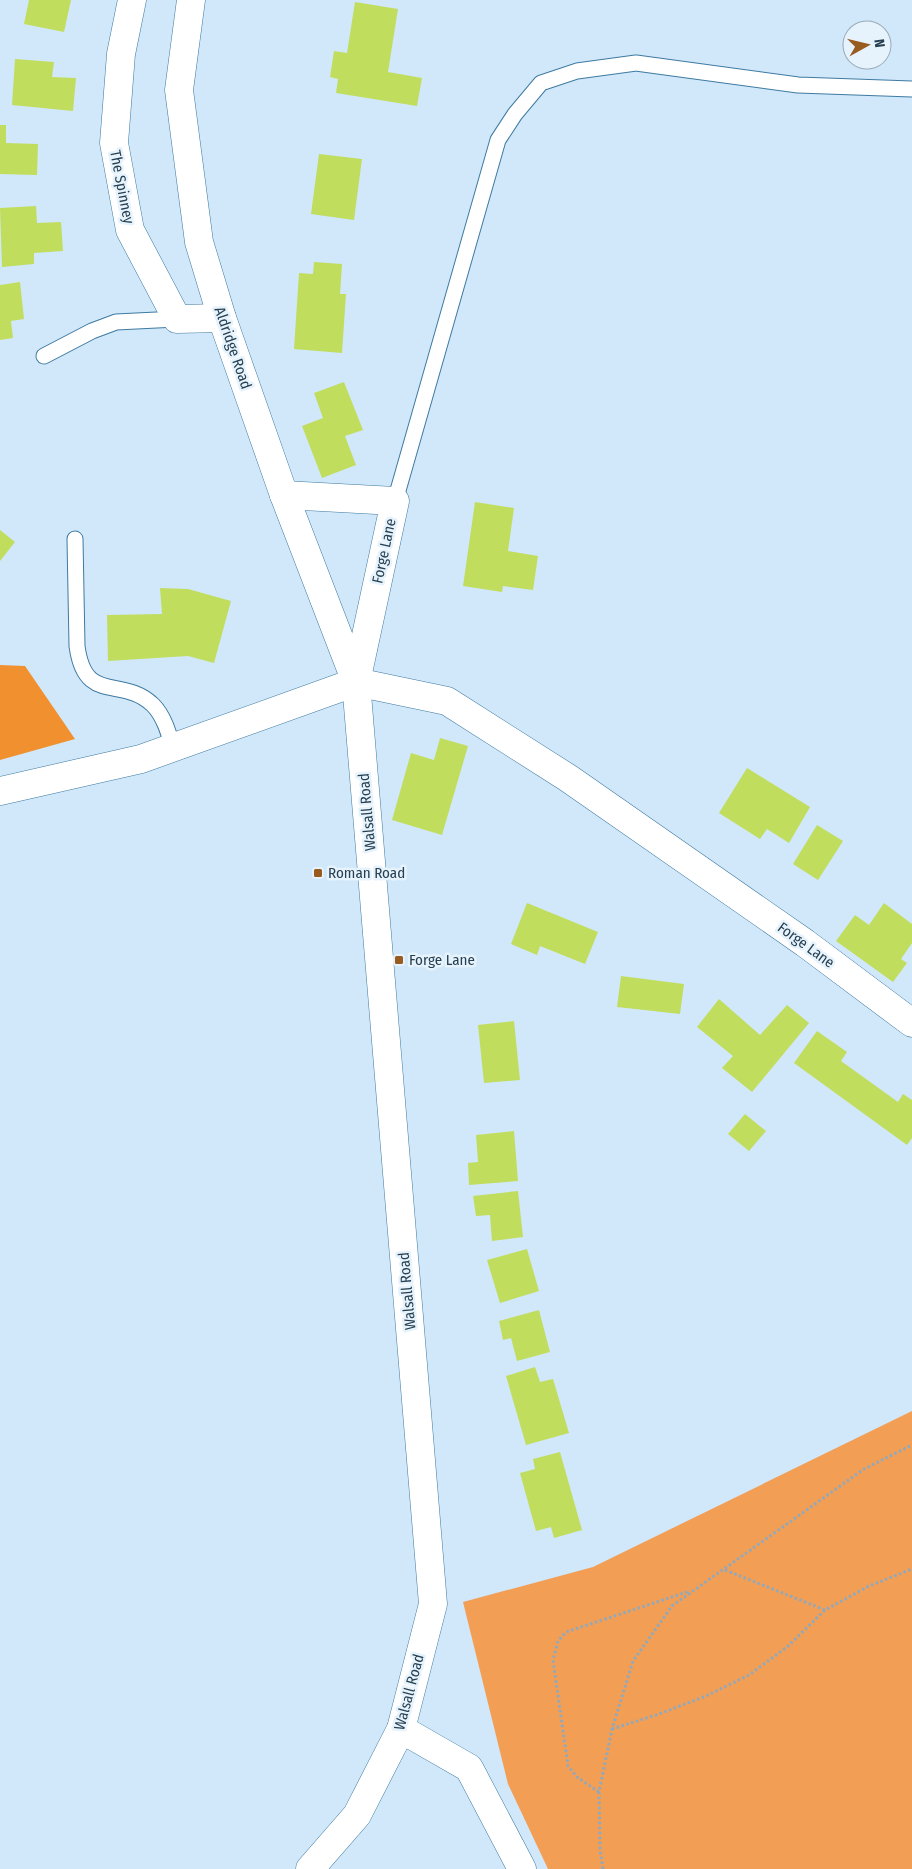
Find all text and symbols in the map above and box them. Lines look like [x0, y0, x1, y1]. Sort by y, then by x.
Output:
north arrow [842, 20, 892, 70]
text: N [870, 38, 888, 49]
street label: The Spinney [106, 149, 138, 226]
street label: Aldridge Road [211, 305, 255, 391]
street label: Forge Lane [368, 517, 400, 585]
street label: Walsall Road [355, 772, 379, 852]
place label: Roman Road [328, 864, 405, 882]
marker: Roman Road [312, 867, 324, 879]
street label: Forge Lane [774, 918, 838, 972]
place label: Forge Lane [409, 951, 475, 969]
marker: Forge Lane [393, 954, 405, 966]
street label: Walsall Road [395, 1251, 419, 1331]
street label: Walsall Road [390, 1652, 428, 1732]

